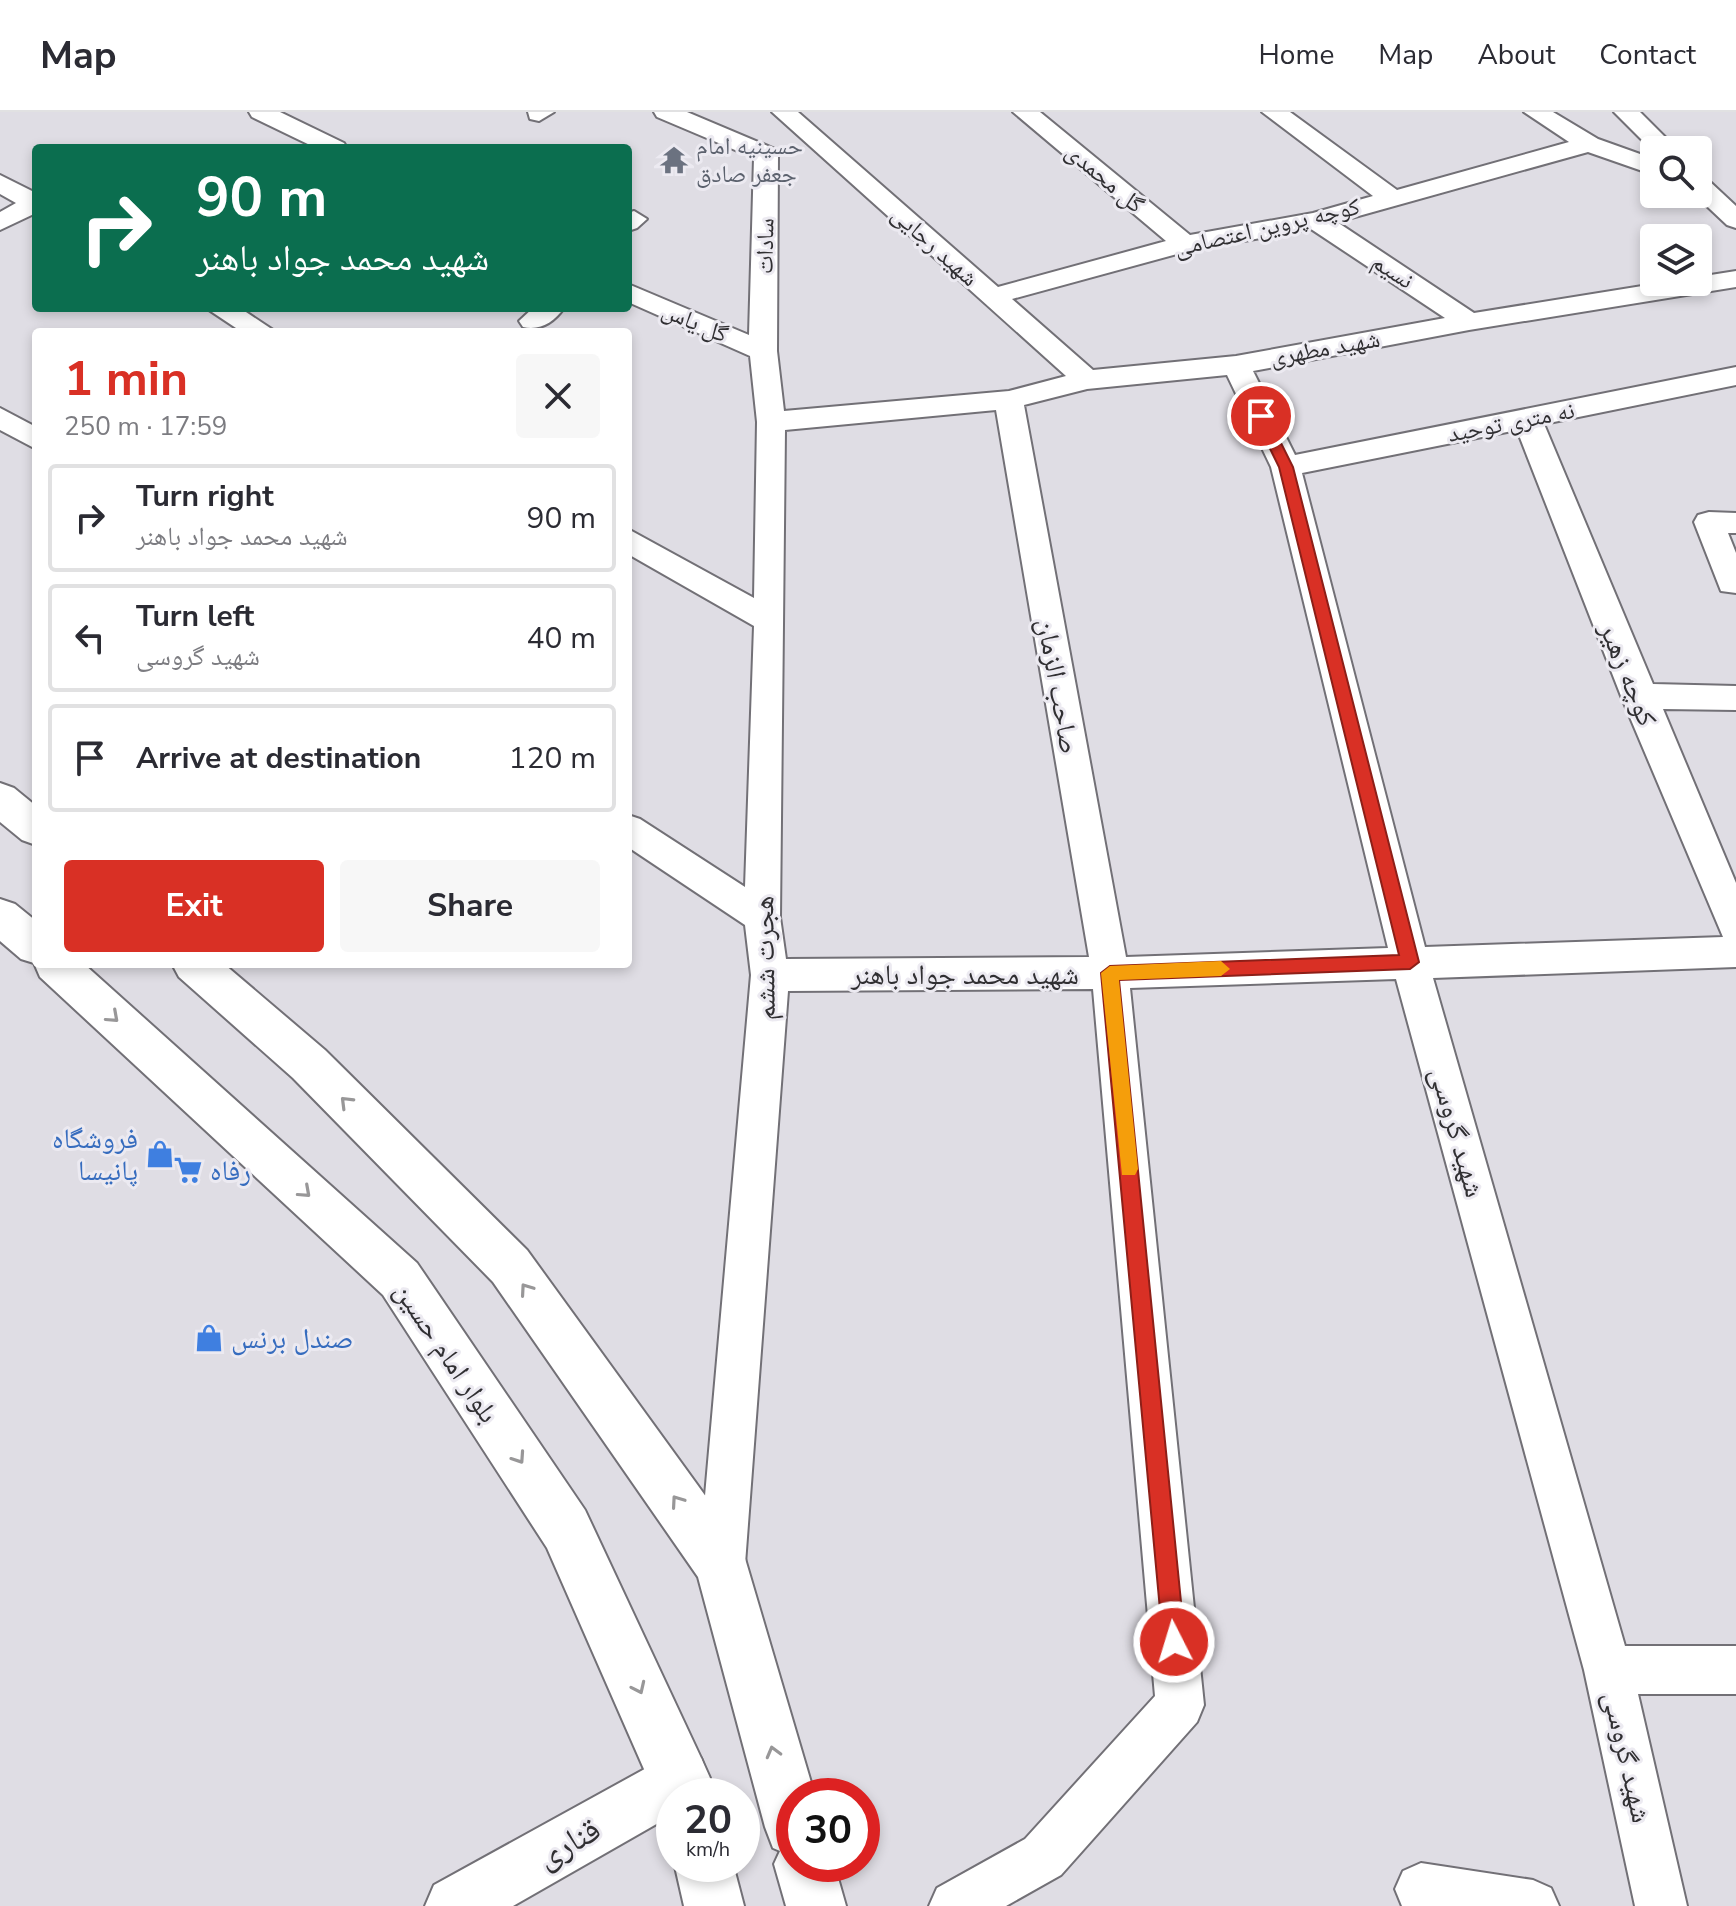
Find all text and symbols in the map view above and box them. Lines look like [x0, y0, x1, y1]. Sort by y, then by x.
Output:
text: Map [40, 30, 117, 81]
text: Home [1259, 36, 1334, 74]
text: Map [1378, 36, 1433, 74]
text: About [1477, 36, 1555, 74]
text: Contact [1599, 36, 1696, 74]
place label: حسینیه امام جعفر صادق [696, 130, 803, 190]
street label: گل محمدی [1059, 136, 1151, 220]
map controls [1640, 136, 1712, 296]
button: search [1640, 136, 1712, 208]
temple icon: حسینیه امام جعفر صادق [659, 145, 689, 175]
text: 90 m [196, 159, 327, 236]
icon: right [64, 176, 168, 280]
street label: کوچه پروین اعتصامی [1171, 190, 1363, 264]
street label: شهید رجایی [885, 198, 985, 294]
street label: سادات [749, 218, 781, 274]
button: layers [1640, 224, 1712, 296]
text: شهید محمد جواد باهنر [196, 234, 489, 283]
street label: نسیم [1366, 246, 1420, 296]
street label: گل یاس [657, 294, 733, 350]
street label: شهید مطهری [1268, 323, 1382, 373]
text: 1 min [64, 346, 188, 412]
button: close [516, 354, 600, 438]
pin [1227, 382, 1295, 450]
icon: arrive [1239, 394, 1283, 438]
street label: نه متری توحید [1445, 394, 1577, 450]
text: 250 m · 17:59 [64, 409, 227, 444]
text: Turn right [136, 476, 274, 517]
icon: right [68, 496, 112, 540]
text: 90 m [527, 498, 596, 539]
text: شهید محمد جواد باهنر [136, 519, 348, 554]
text: Turn left [136, 596, 254, 637]
street label: صاحب الزمان [1027, 615, 1089, 757]
icon: left [68, 616, 112, 660]
street label: کوچه زهیر [1590, 616, 1666, 732]
text: 40 m [527, 618, 596, 659]
text: شهید گروسی [136, 639, 260, 674]
icon: arrive [68, 736, 112, 780]
text: Arrive at destination [136, 738, 421, 779]
text: 120 m [509, 738, 596, 779]
button: Exit [64, 860, 324, 952]
button: Share [340, 860, 600, 952]
street label: هجرت ششم [745, 895, 785, 1021]
street label: شهید محمد جواد باهنر [850, 956, 1079, 994]
one-way arrow [103, 1007, 118, 1021]
street label: شهید گروسی [1420, 1063, 1494, 1202]
one-way arrow [341, 1097, 355, 1111]
place label: فروشگاه پانیسا [52, 1120, 138, 1190]
shop icon: فروشگاه پانیسا [145, 1139, 175, 1169]
place label: رفاه [210, 1152, 251, 1190]
supermarket icon: رفاه [173, 1155, 203, 1185]
one-way arrow [295, 1182, 310, 1197]
street label: بلوار امام حسین [385, 1275, 507, 1431]
one-way arrow [521, 1283, 536, 1297]
place label: صندل برنس [231, 1320, 354, 1358]
shop icon: صندل برنس [194, 1323, 224, 1353]
one-way arrow [509, 1449, 524, 1464]
one-way arrow [672, 1495, 687, 1509]
position arrow [1132, 1600, 1216, 1684]
one-way arrow [629, 1679, 645, 1694]
street label: شهید گروسی [1594, 1688, 1661, 1826]
one-way arrow [766, 1745, 783, 1759]
speed limit sign: 30 [776, 1778, 880, 1882]
text: 20 [684, 1793, 732, 1847]
street label: قناری [528, 1807, 609, 1879]
text: km/h [686, 1836, 730, 1863]

